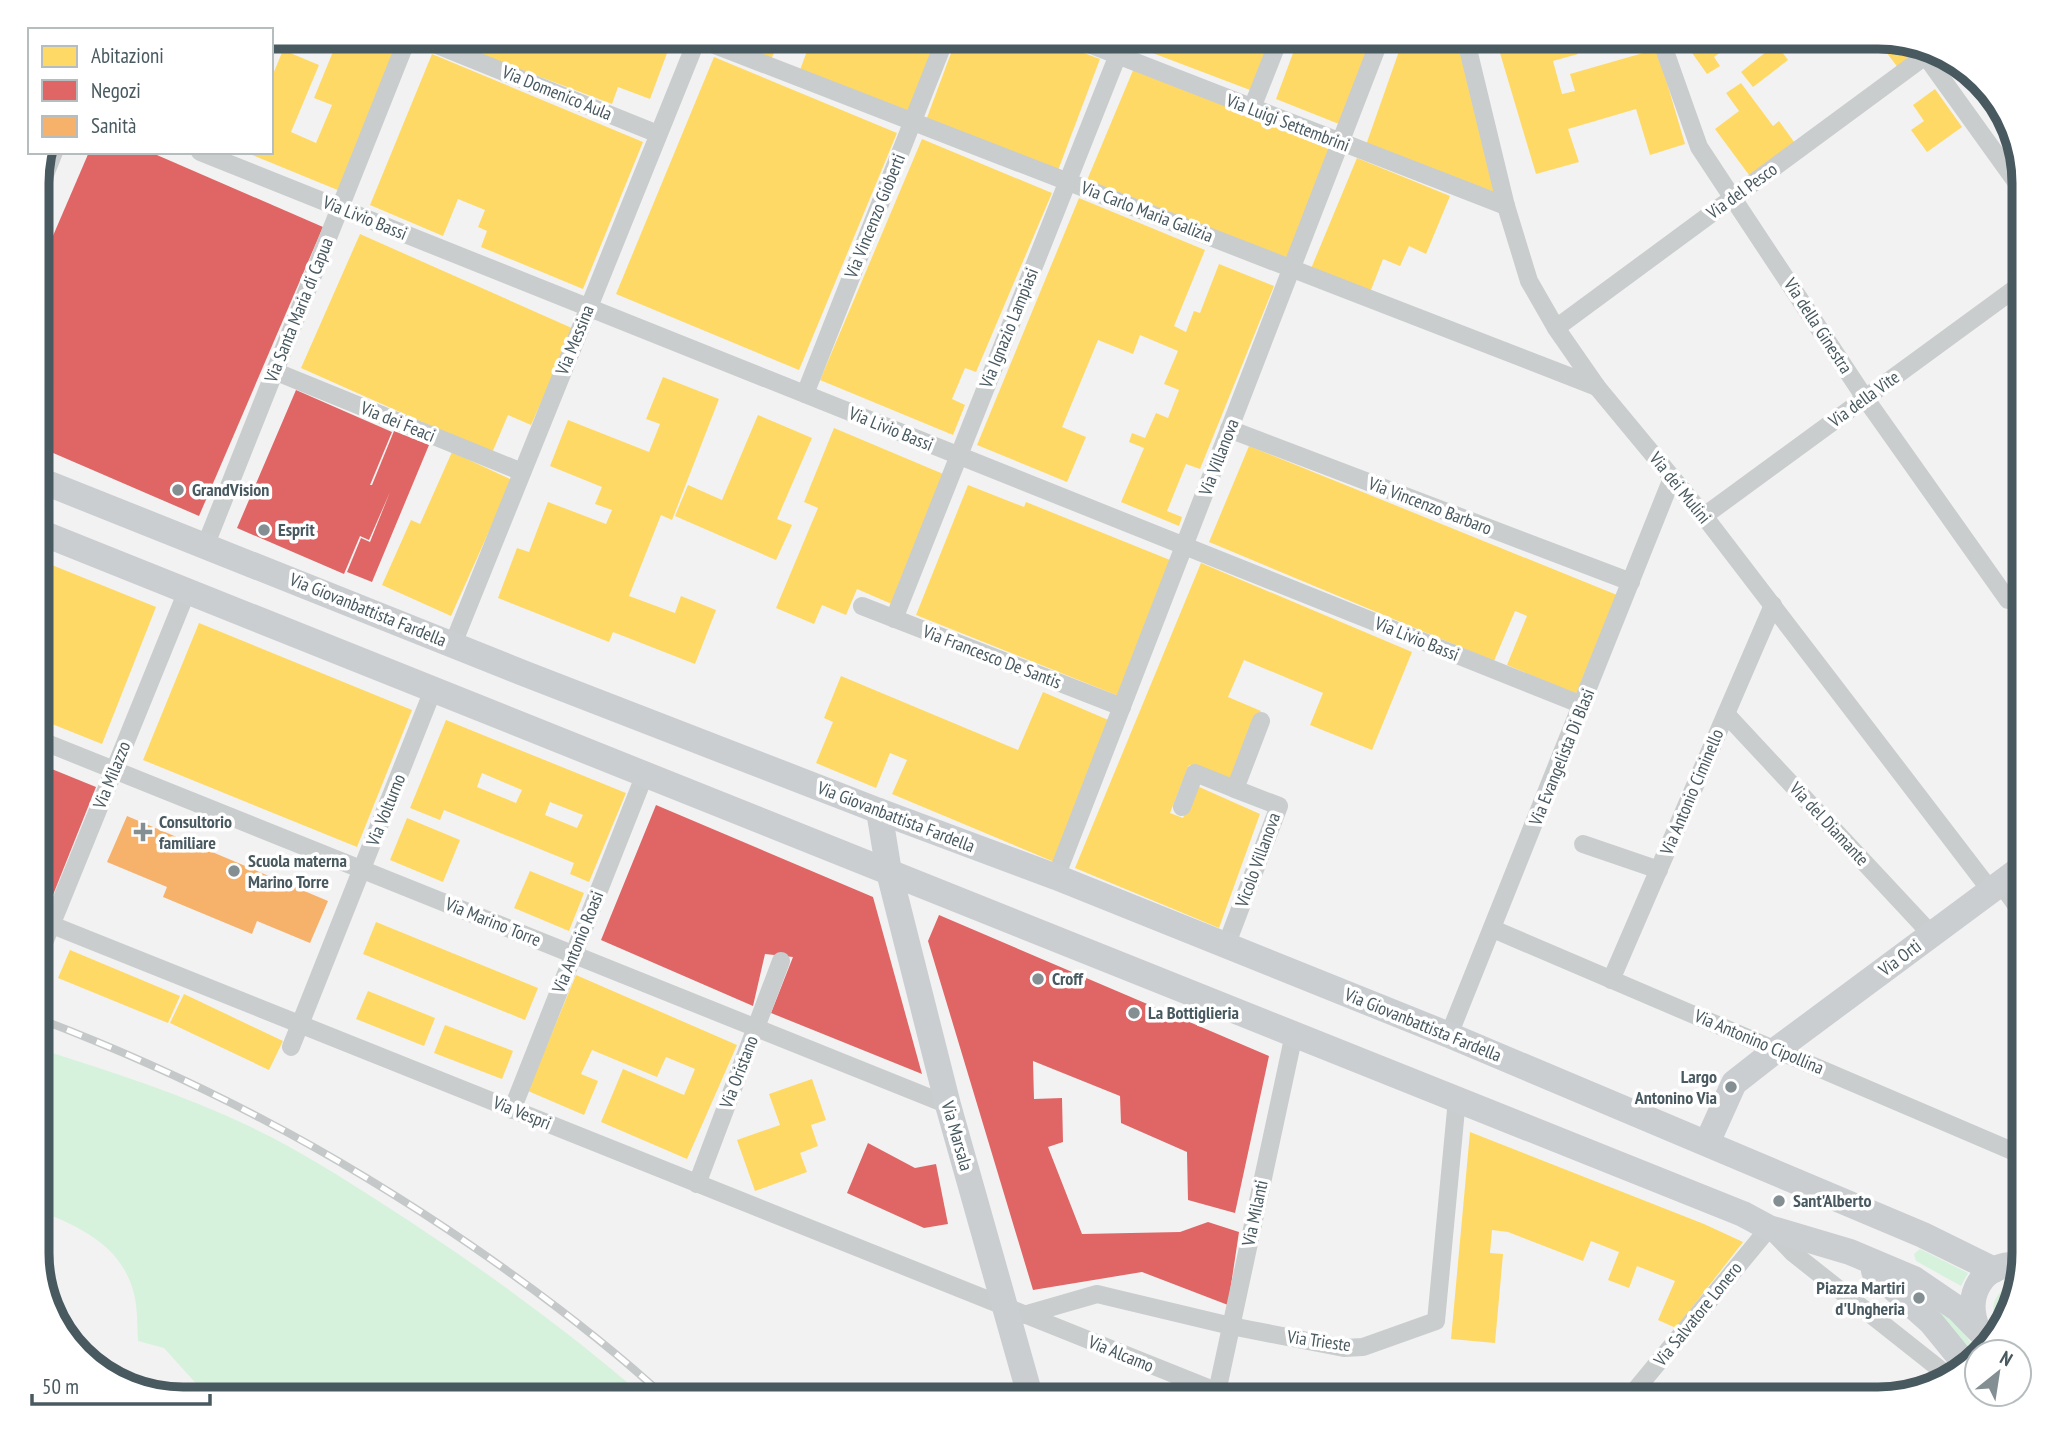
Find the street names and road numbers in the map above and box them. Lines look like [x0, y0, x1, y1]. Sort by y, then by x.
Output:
street label: Via Domenico Aula [498, 60, 615, 125]
street label: Via Luigi Settembrini [1222, 88, 1353, 157]
street label: Via Vincenzo Gioberti [839, 150, 910, 282]
street label: Via del Pesco [1701, 157, 1782, 224]
street label: Via Carlo Maria Galizia [1077, 175, 1216, 247]
street label: Via Livio Bassi [319, 190, 411, 245]
street label: Via Santa Maria di Capua [259, 234, 338, 386]
street label: Via Ignazio Lampiasi [974, 264, 1043, 392]
street label: Via della Ginestra [1779, 273, 1858, 378]
street label: Via Messina [550, 302, 599, 379]
street label: Via della Vite [1823, 365, 1904, 433]
street label: Via dei Feaci [357, 396, 439, 447]
street label: Via Livio Bassi [845, 401, 937, 456]
street label: Via Villanova [1193, 415, 1244, 499]
street label: Via dei Mulini [1644, 446, 1716, 528]
street label: Via Vincenzo Barbaro [1364, 471, 1495, 540]
street label: Via Giovanbattista Fardella [286, 567, 450, 651]
street label: Via Livio Bassi [1371, 611, 1463, 666]
street label: Via Francesco De Santis [919, 619, 1065, 694]
street label: Via Evangelista Di Blasi [1523, 685, 1599, 829]
street label: Via Antonio Ciminello [1654, 725, 1728, 859]
street label: Via Milazzo [87, 738, 135, 813]
street label: Via Volturno [360, 770, 410, 850]
street label: Via Giovanbattista Fardella [813, 776, 978, 857]
street label: Via del Diamante [1784, 776, 1874, 870]
street label: Vicolo Villanova [1229, 809, 1285, 911]
street label: Via Antonio Roasi [546, 887, 608, 997]
street label: Via Marino Torre [441, 892, 544, 951]
street label: Via Orti [1873, 934, 1926, 982]
street label: Via Giovanbattista Fardella [1341, 982, 1505, 1066]
street label: Via Antonino Cipollina [1690, 1004, 1827, 1079]
street label: Via Oristano [714, 1032, 763, 1112]
street label: Via Vespri [489, 1090, 555, 1135]
street label: Via Marsala [936, 1097, 978, 1173]
street label: Via Milanti [1236, 1178, 1273, 1249]
street label: Via Salvatore Lonero [1648, 1257, 1747, 1371]
street label: Via Trieste [1285, 1325, 1352, 1356]
street label: Via Alcamo [1084, 1330, 1157, 1377]

